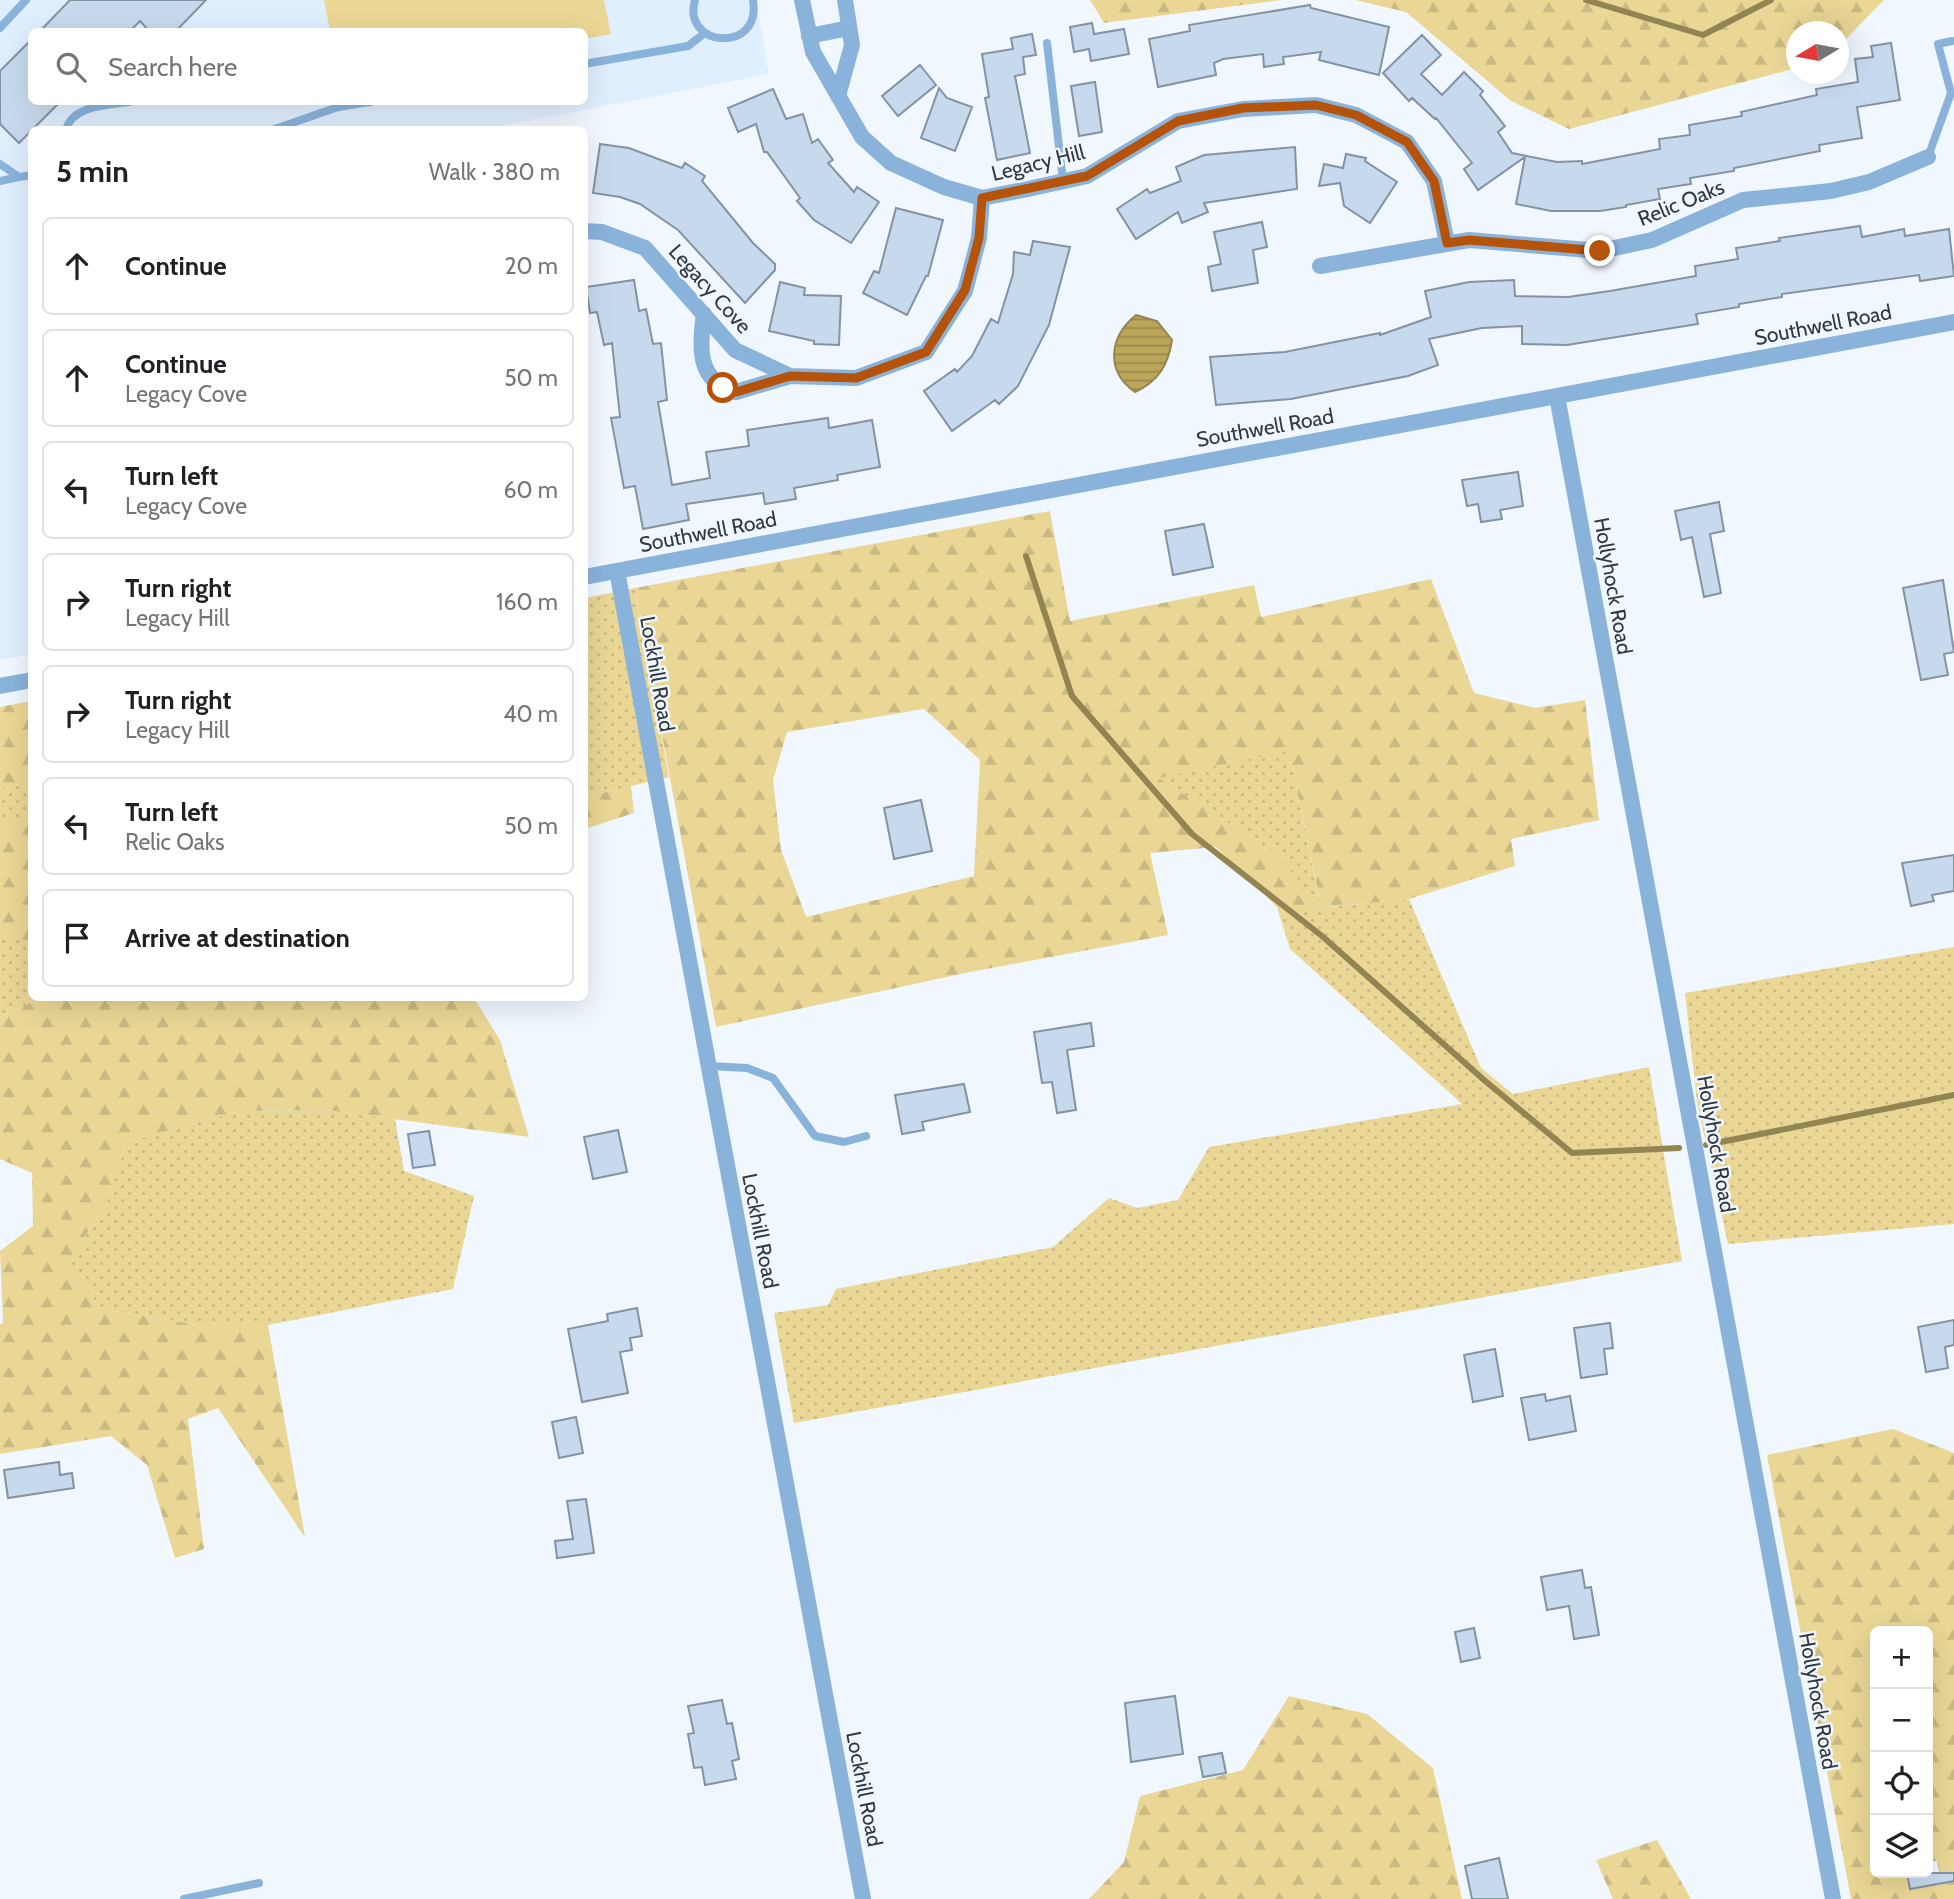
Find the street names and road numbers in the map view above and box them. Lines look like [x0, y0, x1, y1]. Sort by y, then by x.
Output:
street label: Legacy Hill [989, 139, 1087, 186]
street label: Relic Oaks [1634, 174, 1728, 231]
street label: Legacy Cove [664, 239, 757, 339]
street label: Southwell Road [1752, 299, 1894, 350]
street label: Southwell Road [1194, 403, 1336, 452]
street label: Southwell Road [637, 506, 779, 557]
street label: Hollyhock Road [1589, 515, 1638, 656]
street label: Lockhill Road [635, 614, 680, 734]
street label: Hollyhock Road [1692, 1073, 1741, 1214]
street label: Lockhill Road [737, 1171, 784, 1291]
street label: Hollyhock Road [1794, 1630, 1843, 1771]
street label: Lockhill Road [841, 1729, 888, 1849]

